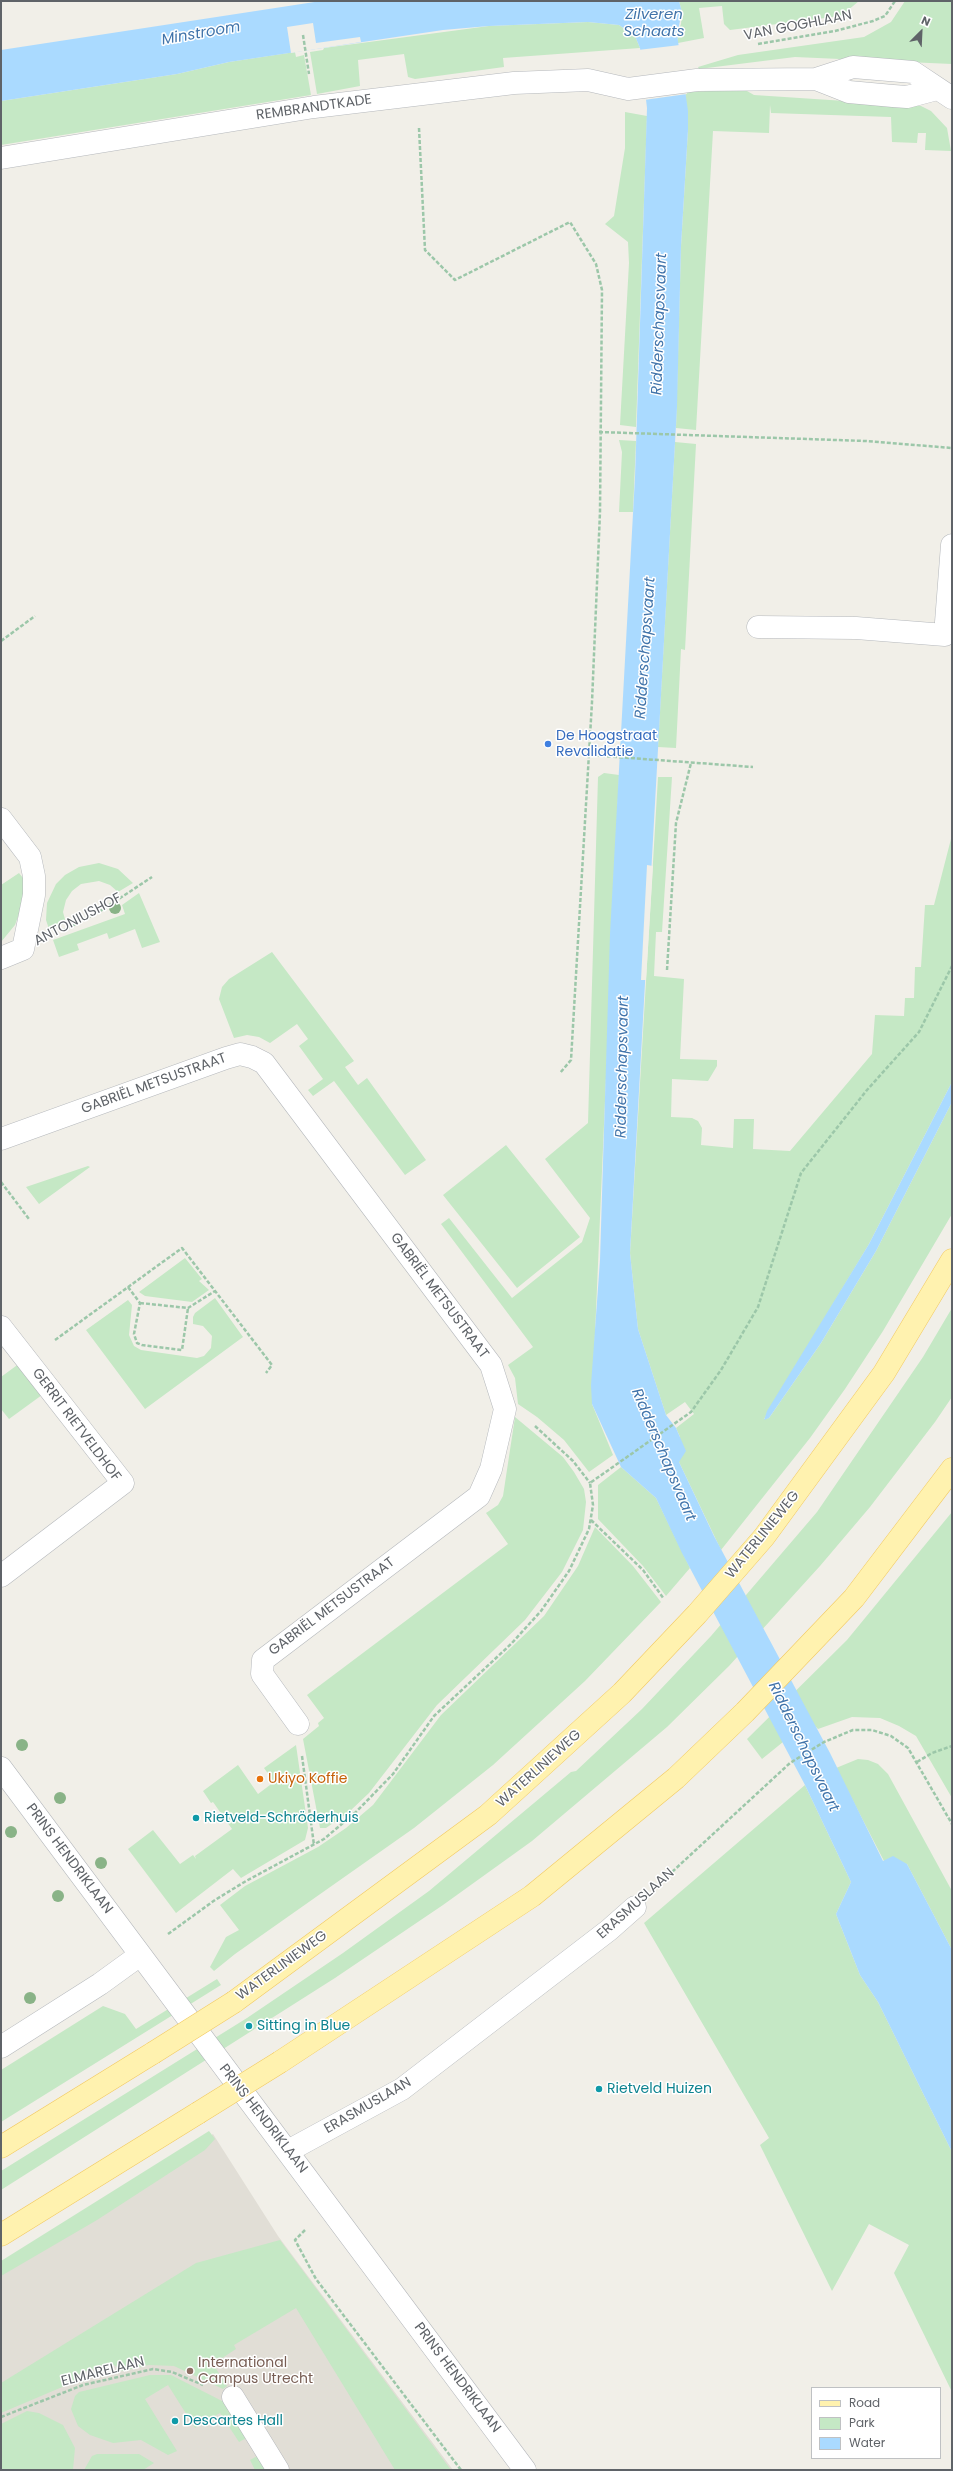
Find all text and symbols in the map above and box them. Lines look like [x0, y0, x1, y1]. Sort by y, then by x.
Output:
water label: Zilveren Schaats [623, 6, 685, 41]
street label: VAN GOGHLAAN [743, 7, 853, 45]
north arrow [901, 12, 941, 52]
text: N [919, 12, 933, 30]
water label: Minstroom [160, 18, 242, 50]
street label: REMBRANDTKADE [255, 92, 373, 124]
water label: Ridderschapsvaart [649, 253, 671, 395]
water label: Ridderschapsvaart [632, 576, 660, 720]
place label: De Hoogstraat Revalidatie [556, 728, 657, 760]
marker: De Hoogstraat Revalidatie [543, 739, 553, 749]
street label: ANTONIUSHOF [31, 890, 125, 950]
water label: Ridderschapsvaart [613, 996, 633, 1138]
street label: GABRIËL METSUSTRAAT [79, 1050, 229, 1118]
street label: GABRIËL METSUSTRAAT [386, 1230, 492, 1362]
street label: GERRIT RIETVELDHOF [28, 1365, 124, 1485]
water label: Ridderschapsvaart [627, 1386, 699, 1524]
street label: WATERLINIEWEG [722, 1488, 804, 1582]
street label: GABRIËL METSUSTRAAT [266, 1554, 398, 1660]
water label: Ridderschapsvaart [764, 1679, 842, 1815]
street label: WATERLINIEWEG [493, 1727, 585, 1811]
place label: Ukiyo Koffie [268, 1771, 347, 1787]
marker: Ukiyo Koffie [255, 1774, 265, 1784]
street label: PRINS HENDRIKLAAN [22, 1801, 116, 1917]
place label: Rietveld-Schröderhuis [204, 1810, 359, 1826]
marker: Rietveld-Schröderhuis [191, 1813, 201, 1823]
street label: ERASMUSLAAN [594, 1865, 678, 1943]
street label: WATERLINIEWEG [233, 1927, 331, 2005]
place label: Sitting in Blue [257, 2018, 350, 2034]
marker: Sitting in Blue [244, 2021, 254, 2031]
street label: PRINS HENDRIKLAAN [215, 2061, 311, 2177]
street label: ERASMUSLAAN [321, 2074, 415, 2138]
place label: Rietveld Huizen [607, 2081, 712, 2097]
marker: Rietveld Huizen [594, 2084, 604, 2094]
street label: PRINS HENDRIKLAAN [410, 2320, 504, 2436]
street label: ELMARELAAN [60, 2354, 146, 2390]
place label: International Campus Utrecht [198, 2355, 313, 2388]
marker: International Campus Utrecht [185, 2366, 195, 2376]
legend [811, 2387, 941, 2459]
text: Road [849, 2394, 880, 2411]
place label: Descartes Hall [183, 2413, 283, 2429]
text: Park [849, 2414, 875, 2431]
marker: Descartes Hall [170, 2416, 180, 2426]
text: Water [849, 2434, 885, 2451]

